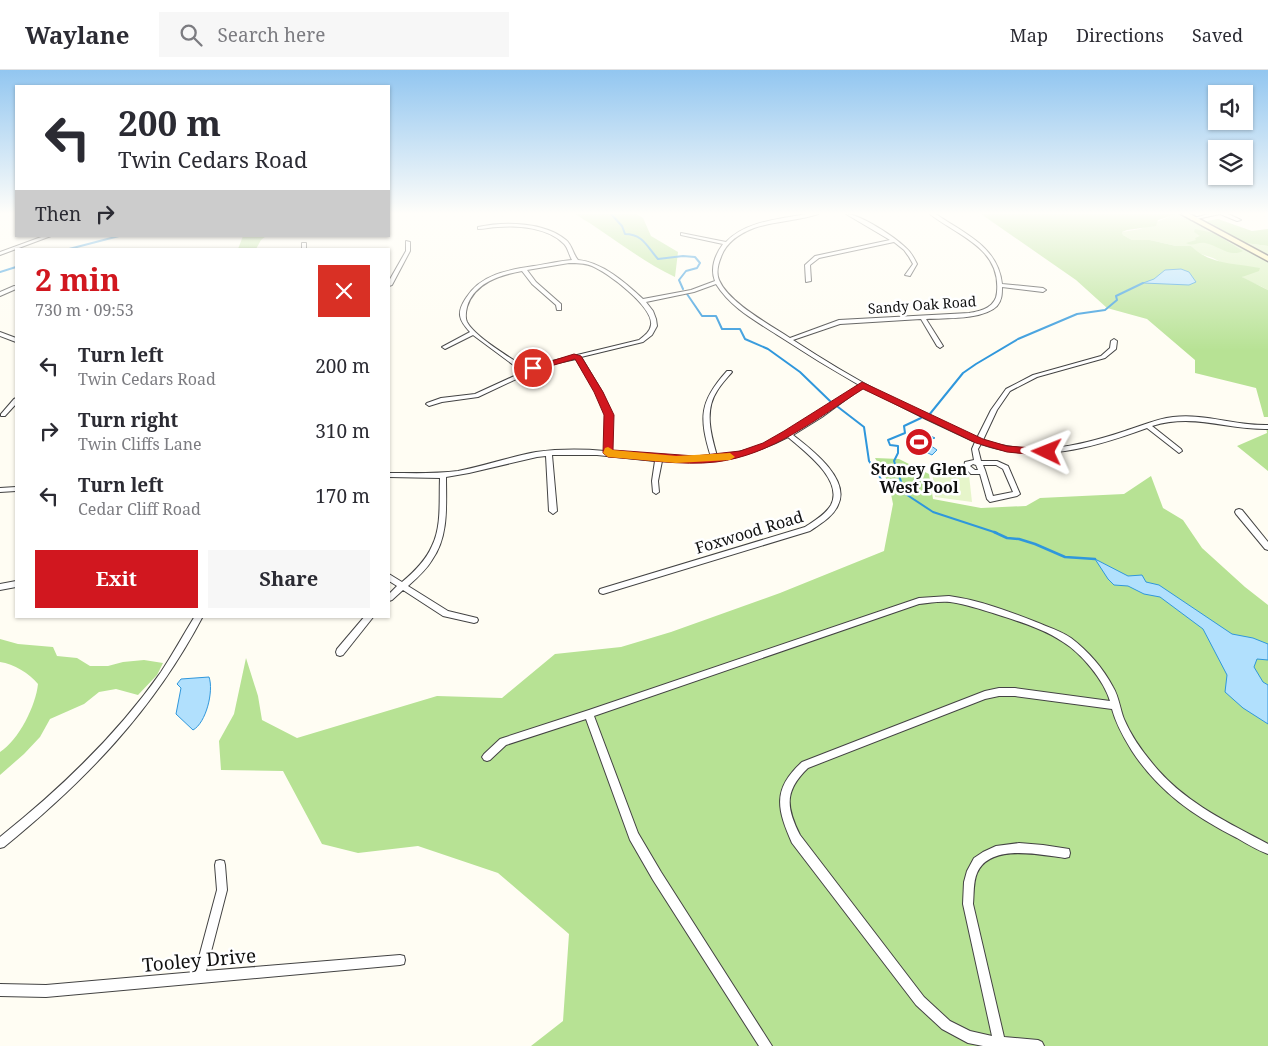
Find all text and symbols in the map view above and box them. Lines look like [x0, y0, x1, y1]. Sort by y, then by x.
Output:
search box [159, 12, 509, 57]
text: Waylane [25, 18, 129, 51]
icon: search [177, 21, 205, 49]
text: Search here [217, 22, 325, 48]
text: Map [1010, 23, 1048, 47]
text: Directions [1076, 23, 1164, 47]
text: Saved [1192, 23, 1243, 47]
map controls [1208, 85, 1253, 185]
button: sound [1208, 85, 1253, 130]
text: 200 m [118, 99, 221, 146]
icon: left [35, 105, 100, 170]
button: layers [1208, 140, 1253, 185]
text: Twin Cedars Road [118, 144, 308, 174]
icon: right [91, 200, 119, 228]
text: Then [35, 201, 81, 227]
text: 2 min [35, 259, 120, 300]
button: close [318, 265, 370, 317]
street label: Sandy Oak Road [867, 291, 977, 318]
text: 730 m · 09:53 [35, 299, 134, 321]
text: Turn left [78, 342, 164, 368]
pin [512, 347, 554, 389]
icon: left [35, 352, 63, 380]
text: 200 m [315, 353, 370, 379]
icon: arrive [519, 354, 547, 382]
text: Twin Cedars Road [78, 368, 216, 390]
text: Turn right [78, 407, 178, 433]
icon: right [35, 417, 63, 445]
text: 310 m [315, 418, 370, 444]
position arrow [1020, 425, 1072, 477]
sports icon: Stoney Glen West Pool [904, 427, 934, 457]
text: Twin Cliffs Lane [78, 433, 202, 455]
place label: Stoney Glen West Pool [871, 458, 968, 498]
text: Turn left [78, 472, 164, 498]
icon: left [35, 482, 63, 510]
text: 170 m [315, 483, 370, 509]
text: Cedar Cliff Road [78, 498, 201, 520]
street label: Foxwood Road [692, 505, 806, 559]
button: Exit [35, 550, 198, 608]
button: Share [208, 550, 370, 608]
street label: Tooley Drive [141, 942, 257, 978]

